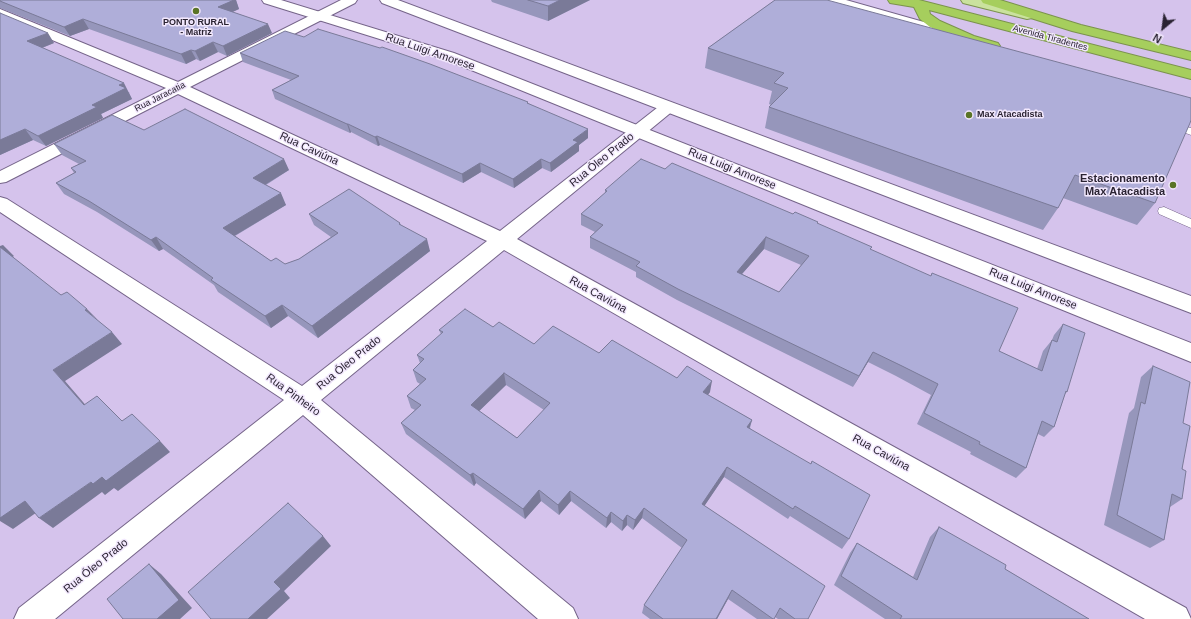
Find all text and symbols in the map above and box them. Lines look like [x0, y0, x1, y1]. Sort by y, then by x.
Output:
marker: PONTO RURAL - Matriz [191, 6, 201, 16]
north arrow [1143, 8, 1183, 48]
place label: PONTO RURAL - Matriz [163, 18, 229, 39]
street label: Avenida Tiradentes [1011, 23, 1089, 53]
street label: Rua Luigi Amorese [384, 31, 476, 73]
text: N [1151, 31, 1164, 46]
street label: Rua Jaracatia [133, 80, 187, 114]
marker: Max Atacadista [964, 110, 974, 120]
place label: Max Atacadista [977, 110, 1043, 120]
street label: Rua Caviúna [277, 130, 341, 168]
street label: Rua Óleo Prado [567, 130, 637, 190]
street label: Rua Luigi Amorese [686, 145, 778, 193]
place label: Estacionamento Max Atacadista [1080, 172, 1165, 198]
marker: Estacionamento Max Atacadista [1168, 180, 1178, 190]
street label: Rua Luigi Amorese [987, 265, 1079, 313]
street label: Rua Caviúna [567, 274, 629, 316]
street label: Rua Óleo Prado [314, 333, 384, 393]
street label: Rua Pinheiro [263, 371, 323, 419]
street label: Rua Caviúna [850, 432, 912, 474]
street label: Rua Óleo Prado [61, 536, 131, 596]

